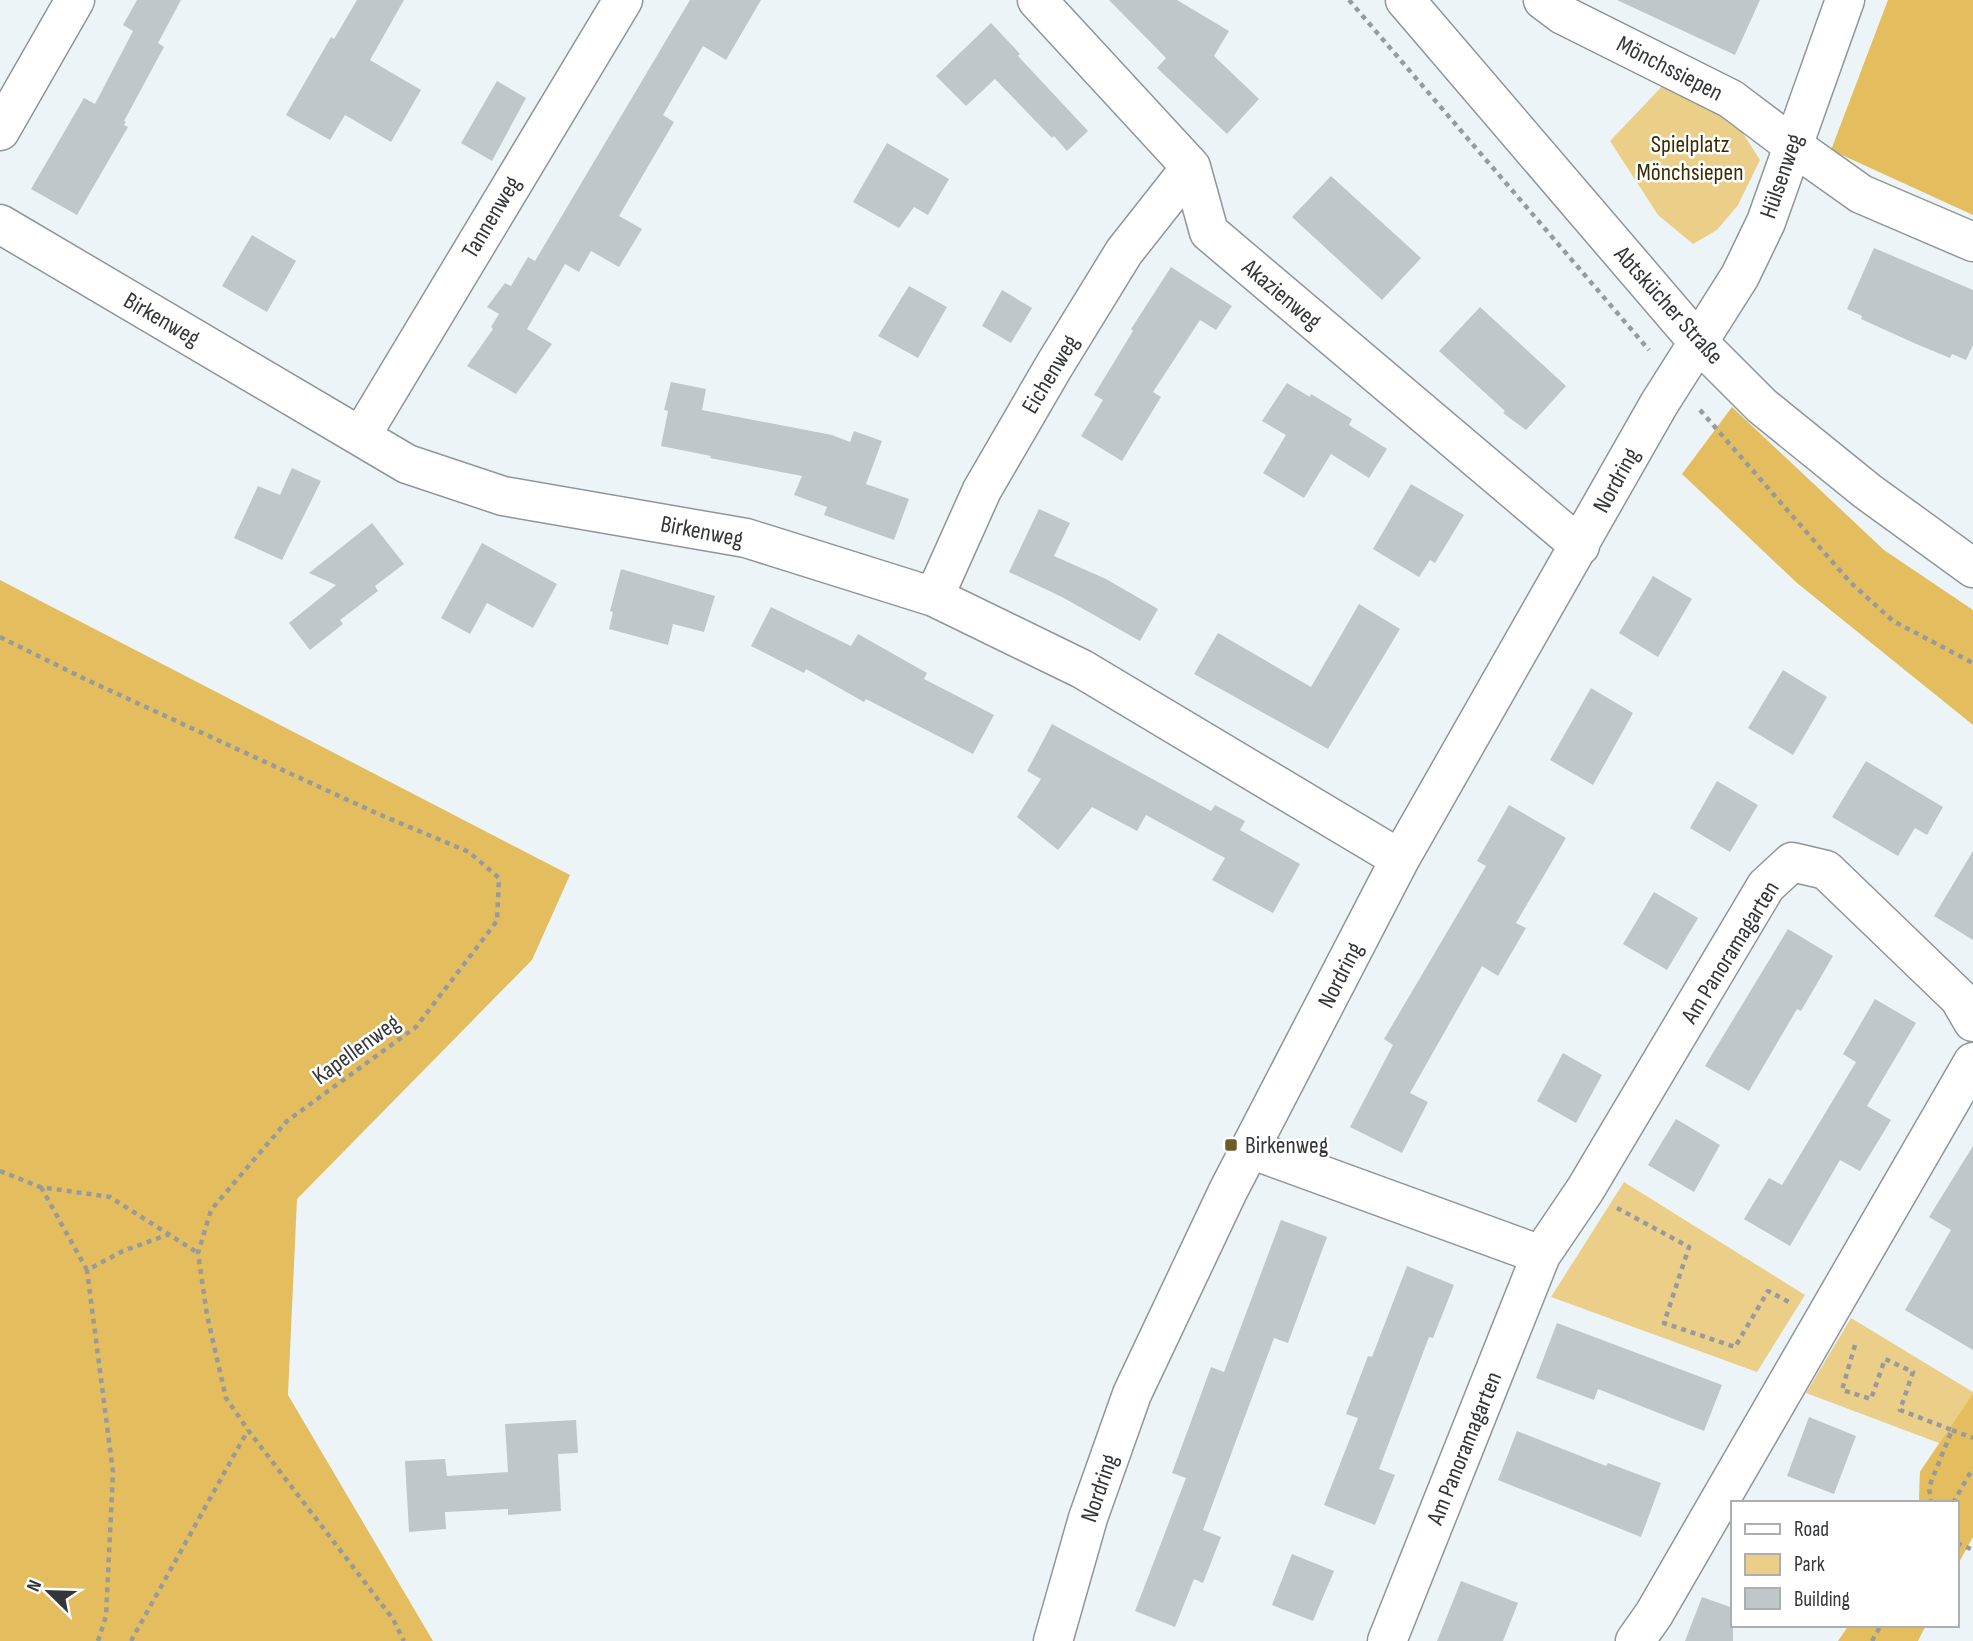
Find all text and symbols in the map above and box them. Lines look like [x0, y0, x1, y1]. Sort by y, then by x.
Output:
street label: Mönchssiepen [1612, 29, 1728, 108]
park label: Spielplatz Mönchsiepen [1637, 130, 1743, 187]
street label: Hülsenweg [1753, 130, 1809, 222]
street label: Tannenweg [456, 171, 527, 263]
street label: Abtskücher Straße [1607, 240, 1729, 370]
street label: Akazienweg [1235, 252, 1327, 336]
street label: Birkenweg [118, 286, 205, 353]
street label: Eichenweg [1016, 330, 1085, 419]
street label: Nordring [1587, 443, 1646, 518]
street label: Birkenweg [658, 509, 746, 554]
street label: Am Panoramagarten [1675, 876, 1786, 1030]
street label: Nordring [1312, 937, 1369, 1013]
street label: Kapellenweg [307, 1008, 406, 1091]
place label: Birkenweg [1245, 1131, 1328, 1160]
marker: Birkenweg [1223, 1137, 1239, 1153]
street label: Am Panoramagarten [1420, 1367, 1508, 1530]
street label: Nordring [1074, 1450, 1125, 1526]
legend [1731, 1501, 1959, 1627]
text: Road [1794, 1517, 1829, 1542]
text: Park [1794, 1552, 1825, 1577]
north arrow [14, 1557, 84, 1627]
text: N [22, 1577, 47, 1595]
text: Building [1794, 1587, 1850, 1612]

